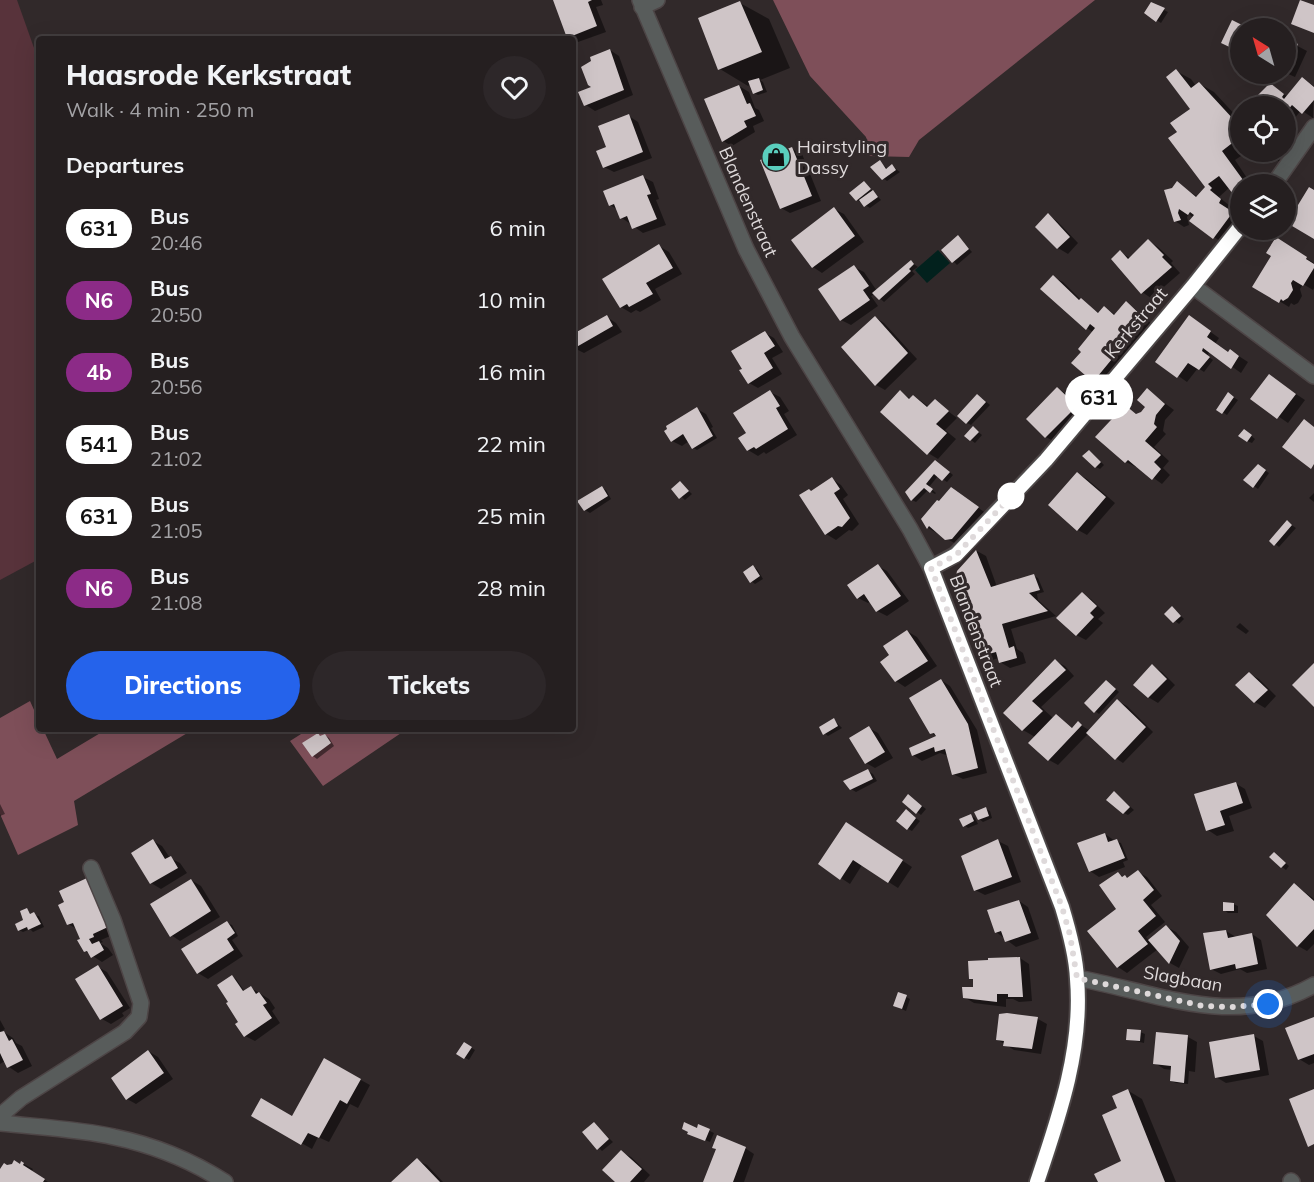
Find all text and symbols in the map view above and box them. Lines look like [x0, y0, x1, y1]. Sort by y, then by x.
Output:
north arrow [1230, 18, 1296, 84]
map controls [1230, 18, 1296, 240]
button: heart [483, 56, 546, 119]
text: Haasrode Kerkstraat [66, 57, 351, 92]
button: locate [1230, 96, 1296, 162]
text: Walk · 4 min · 250 m [66, 97, 254, 122]
place label: Hairstyling Dassy [797, 135, 887, 179]
shop icon: Hairstyling Dassy [760, 141, 792, 173]
street label: Blandenstraat [714, 143, 783, 261]
text: Departures [66, 151, 184, 179]
button: layers [1230, 174, 1296, 240]
text: Bus [150, 202, 189, 230]
text: 6 min [490, 214, 546, 242]
text: 631 [80, 215, 118, 241]
text: 20:46 [150, 230, 203, 255]
text: Bus [150, 274, 189, 302]
street label: Kerkstraat [1099, 282, 1172, 363]
text: 10 min [476, 286, 546, 314]
text: N6 [85, 287, 113, 313]
text: 20:50 [150, 302, 203, 327]
text: Bus [150, 346, 189, 374]
text: 16 min [476, 358, 546, 386]
text: 4b [86, 359, 112, 385]
text: 20:56 [150, 374, 203, 399]
line badge: 631 [1064, 378, 1134, 416]
text: 631 [1080, 384, 1118, 410]
text: Bus [150, 418, 189, 446]
text: 22 min [476, 430, 546, 458]
text: 541 [80, 431, 118, 457]
text: 21:02 [150, 446, 203, 471]
unlabelled marker [998, 483, 1024, 509]
text: Bus [150, 490, 189, 518]
text: 25 min [476, 502, 546, 530]
text: 631 [80, 503, 118, 529]
text: 21:05 [150, 518, 203, 543]
text: Bus [150, 562, 189, 590]
street label: Blandenstraat [944, 571, 1008, 690]
text: 28 min [476, 574, 546, 602]
text: N6 [85, 575, 113, 601]
text: 21:08 [150, 590, 203, 615]
button: Directions [66, 651, 300, 720]
button: Tickets [312, 651, 546, 720]
street label: Slagbaan [1142, 960, 1225, 997]
your location [1253, 989, 1283, 1019]

